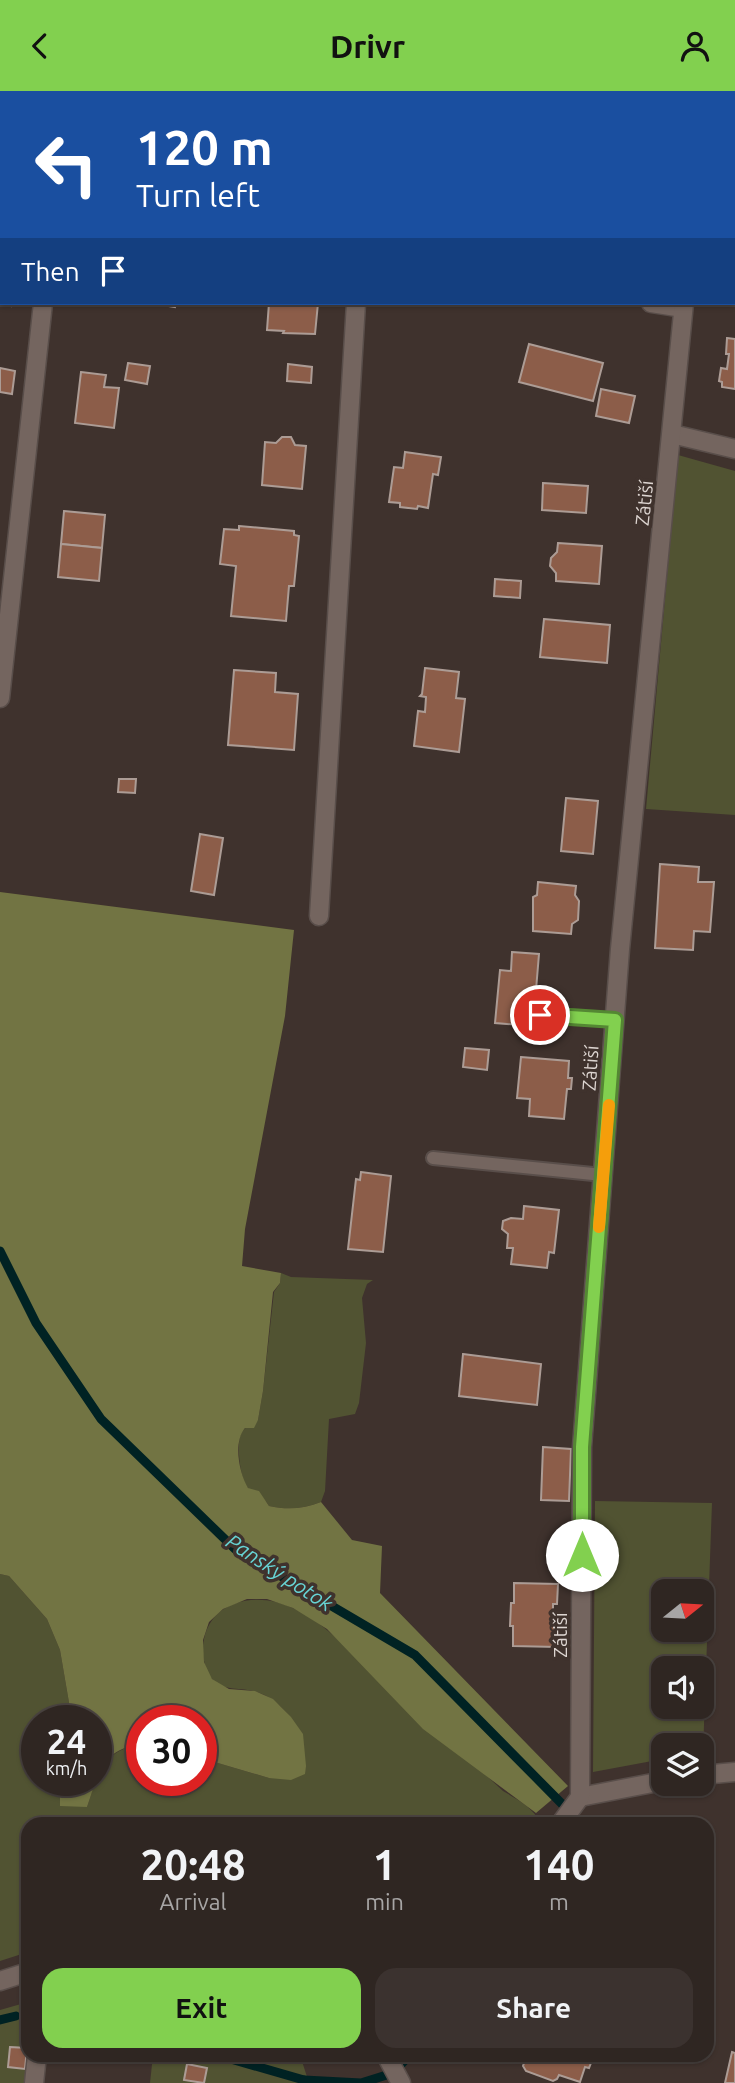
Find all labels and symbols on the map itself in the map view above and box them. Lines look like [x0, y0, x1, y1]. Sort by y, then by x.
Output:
street label: Zátiší [631, 479, 657, 527]
pin [510, 985, 570, 1045]
street label: Zátiší [577, 1044, 603, 1091]
position arrow [545, 1518, 619, 1592]
water label: Panský potok [222, 1529, 338, 1616]
north arrow [651, 1579, 714, 1641]
street label: Zátiší [549, 1612, 571, 1658]
speed limit sign: 30 [126, 1705, 217, 1796]

